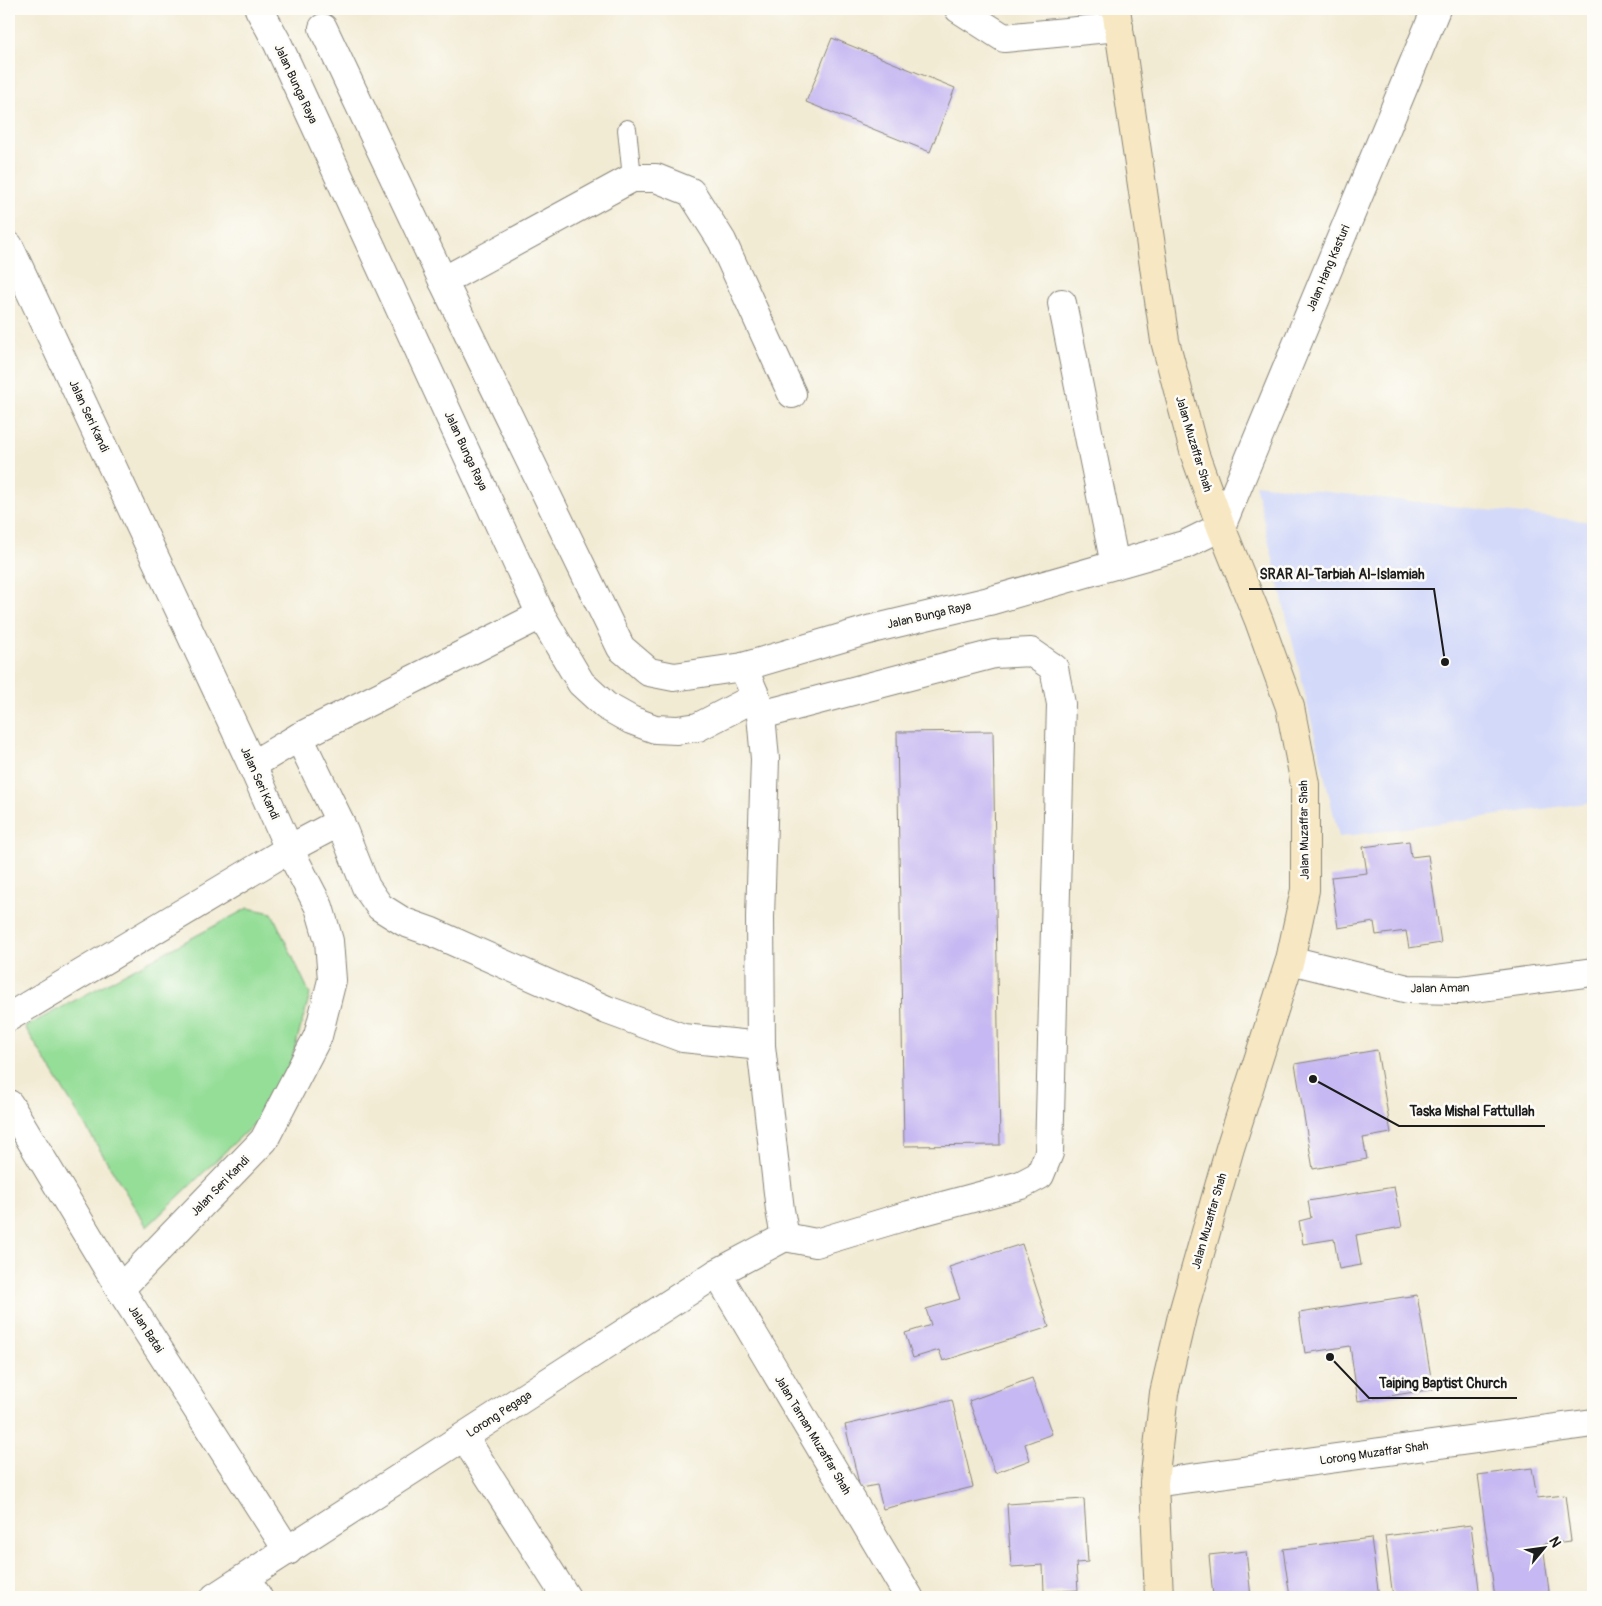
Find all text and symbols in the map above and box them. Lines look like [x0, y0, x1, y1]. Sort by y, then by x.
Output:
street label: Jalan Bunga Raya [271, 42, 321, 127]
street label: Jalan Hang Kasturi [1303, 223, 1353, 314]
street label: Jalan Seri Kandi [65, 378, 112, 455]
street label: Jalan Muzaffar Shah [1172, 394, 1215, 494]
street label: Jalan Bunga Raya [441, 409, 491, 494]
callout: SRAR Al-Tarbiah Al-Islamiah [1249, 560, 1434, 589]
text: SRAR Al-Tarbiah Al-Islamiah [1259, 566, 1425, 583]
street label: Jalan Bunga Raya [886, 598, 973, 632]
street label: Jalan Seri Kandi [237, 745, 282, 822]
street label: Jalan Muzaffar Shah [1296, 780, 1313, 880]
street label: Jalan Aman [1410, 980, 1470, 997]
callout: Taska Mishal Fattullah [1399, 1097, 1545, 1126]
text: Taska Mishal Fattullah [1408, 1103, 1535, 1120]
street label: Jalan Seri Kandi [188, 1153, 253, 1220]
street label: Jalan Muzaffar Shah [1189, 1171, 1230, 1271]
street label: Jalan Batai [125, 1303, 166, 1356]
callout: Taiping Baptist Church [1369, 1369, 1517, 1398]
street label: Jalan Taman Muzaffar Shah [771, 1373, 854, 1498]
text: Taiping Baptist Church [1378, 1375, 1507, 1392]
street label: Lorong Pegaga [464, 1388, 535, 1441]
street label: Lorong Muzaffar Shah [1319, 1438, 1430, 1469]
north arrow [1520, 1524, 1570, 1574]
text: N [1545, 1534, 1565, 1550]

